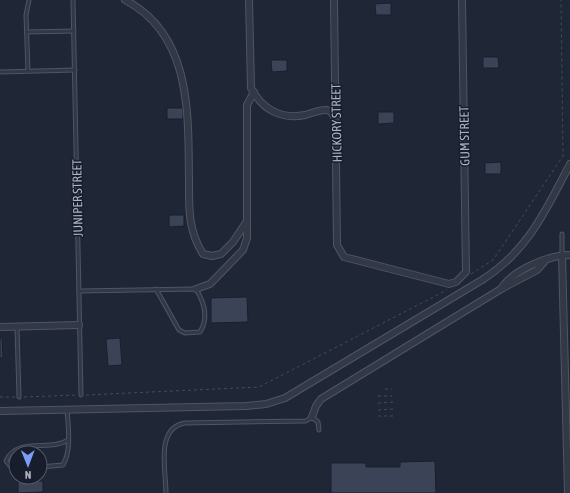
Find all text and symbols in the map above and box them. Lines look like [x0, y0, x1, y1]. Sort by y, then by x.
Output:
street label: HICKORY STREET [328, 83, 345, 162]
street label: GUM STREET [456, 106, 473, 166]
street label: JUNIPER STREET [69, 159, 86, 237]
north arrow [8, 445, 48, 485]
text: N [25, 469, 32, 481]

